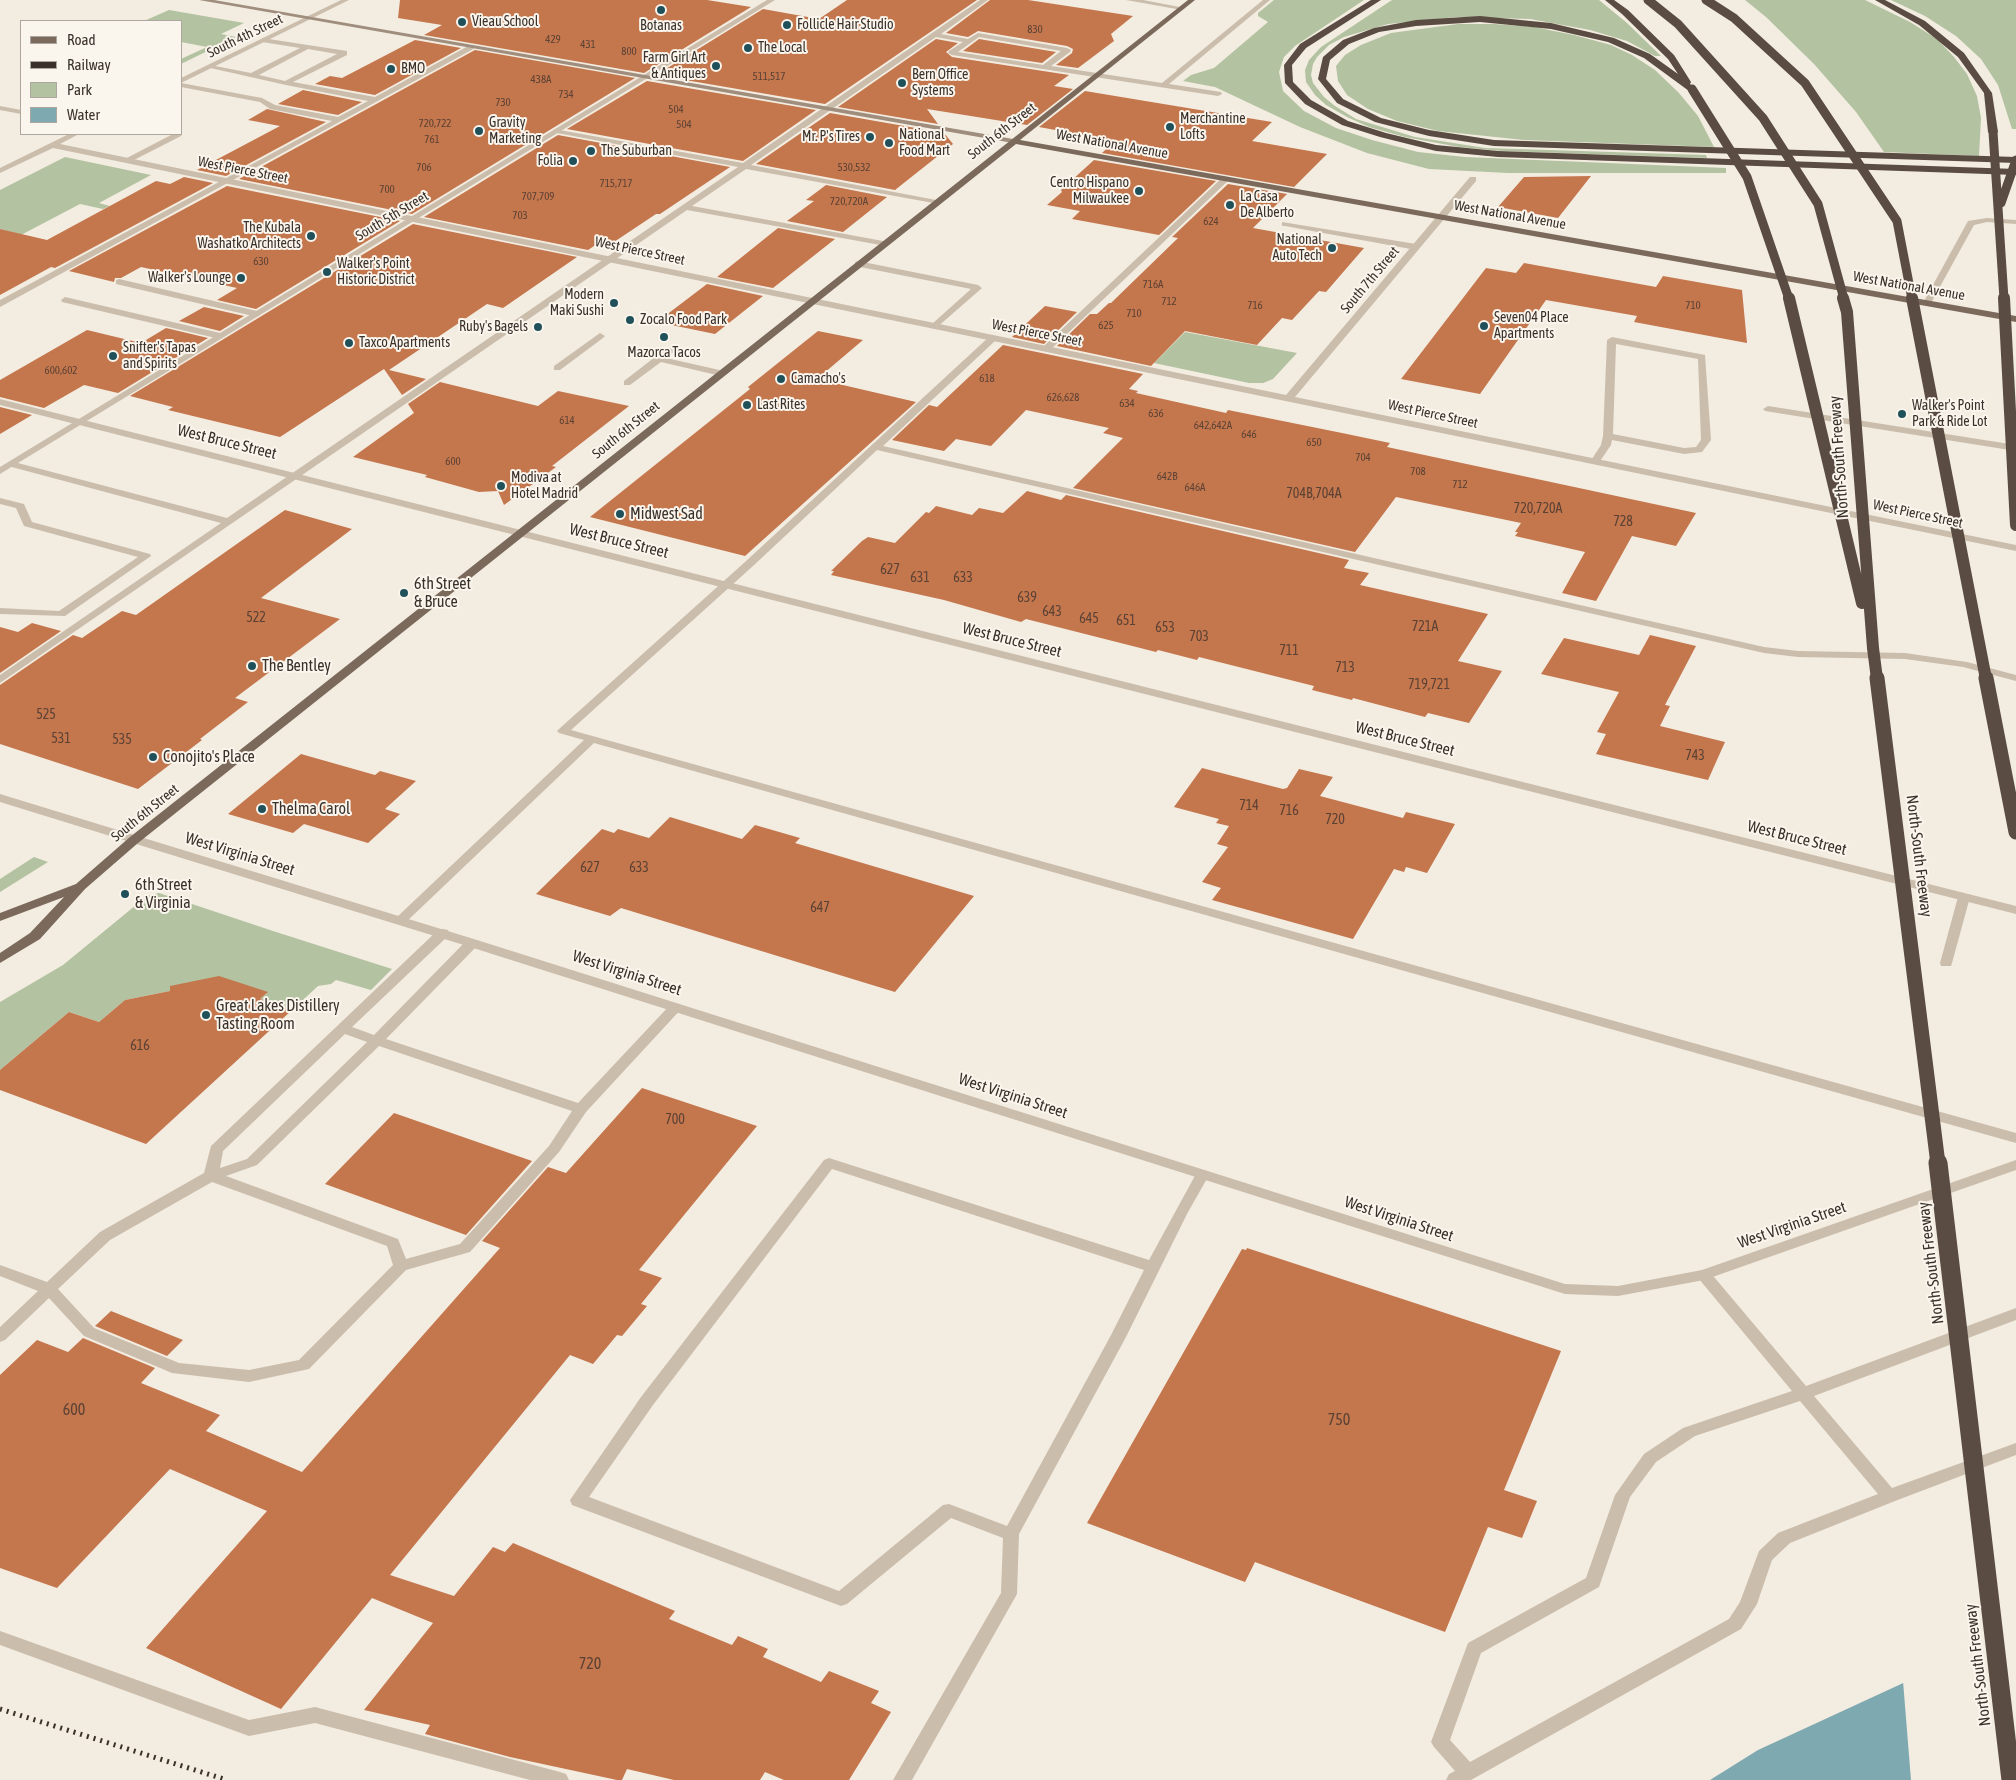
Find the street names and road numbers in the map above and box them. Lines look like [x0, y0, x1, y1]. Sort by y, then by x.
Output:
street label: South 4th Street [204, 10, 286, 62]
street label: South 6th Street [965, 99, 1039, 163]
street label: West National Avenue [1055, 126, 1169, 162]
street label: West Pierce Street [197, 153, 289, 187]
street label: South 5th Street [353, 188, 431, 244]
street label: West National Avenue [1453, 197, 1567, 233]
street label: West Pierce Street [594, 233, 686, 269]
street label: South 7th Street [1337, 243, 1403, 317]
street label: West National Avenue [1852, 268, 1966, 304]
street label: West Pierce Street [991, 316, 1083, 350]
street label: North-South Freeway [1825, 395, 1853, 519]
street label: West Pierce Street [1387, 396, 1479, 432]
street label: South 6th Street [589, 398, 663, 462]
street label: West Bruce Street [176, 420, 278, 464]
street label: West Pierce Street [1872, 496, 1964, 532]
street label: West Bruce Street [568, 519, 670, 563]
street label: West Bruce Street [961, 618, 1063, 662]
street label: West Bruce Street [1354, 717, 1456, 761]
street label: South 6th Street [108, 781, 182, 845]
street label: North-South Freeway [1902, 794, 1936, 918]
street label: West Bruce Street [1746, 816, 1848, 860]
street label: West Virginia Street [183, 828, 297, 880]
street label: West Virginia Street [570, 946, 684, 1000]
street label: West Virginia Street [956, 1069, 1070, 1123]
street label: West Virginia Street [1342, 1192, 1456, 1246]
street label: West Virginia Street [1735, 1197, 1849, 1253]
street label: North-South Freeway [1914, 1201, 1948, 1325]
street label: North-South Freeway [1961, 1603, 1995, 1727]

